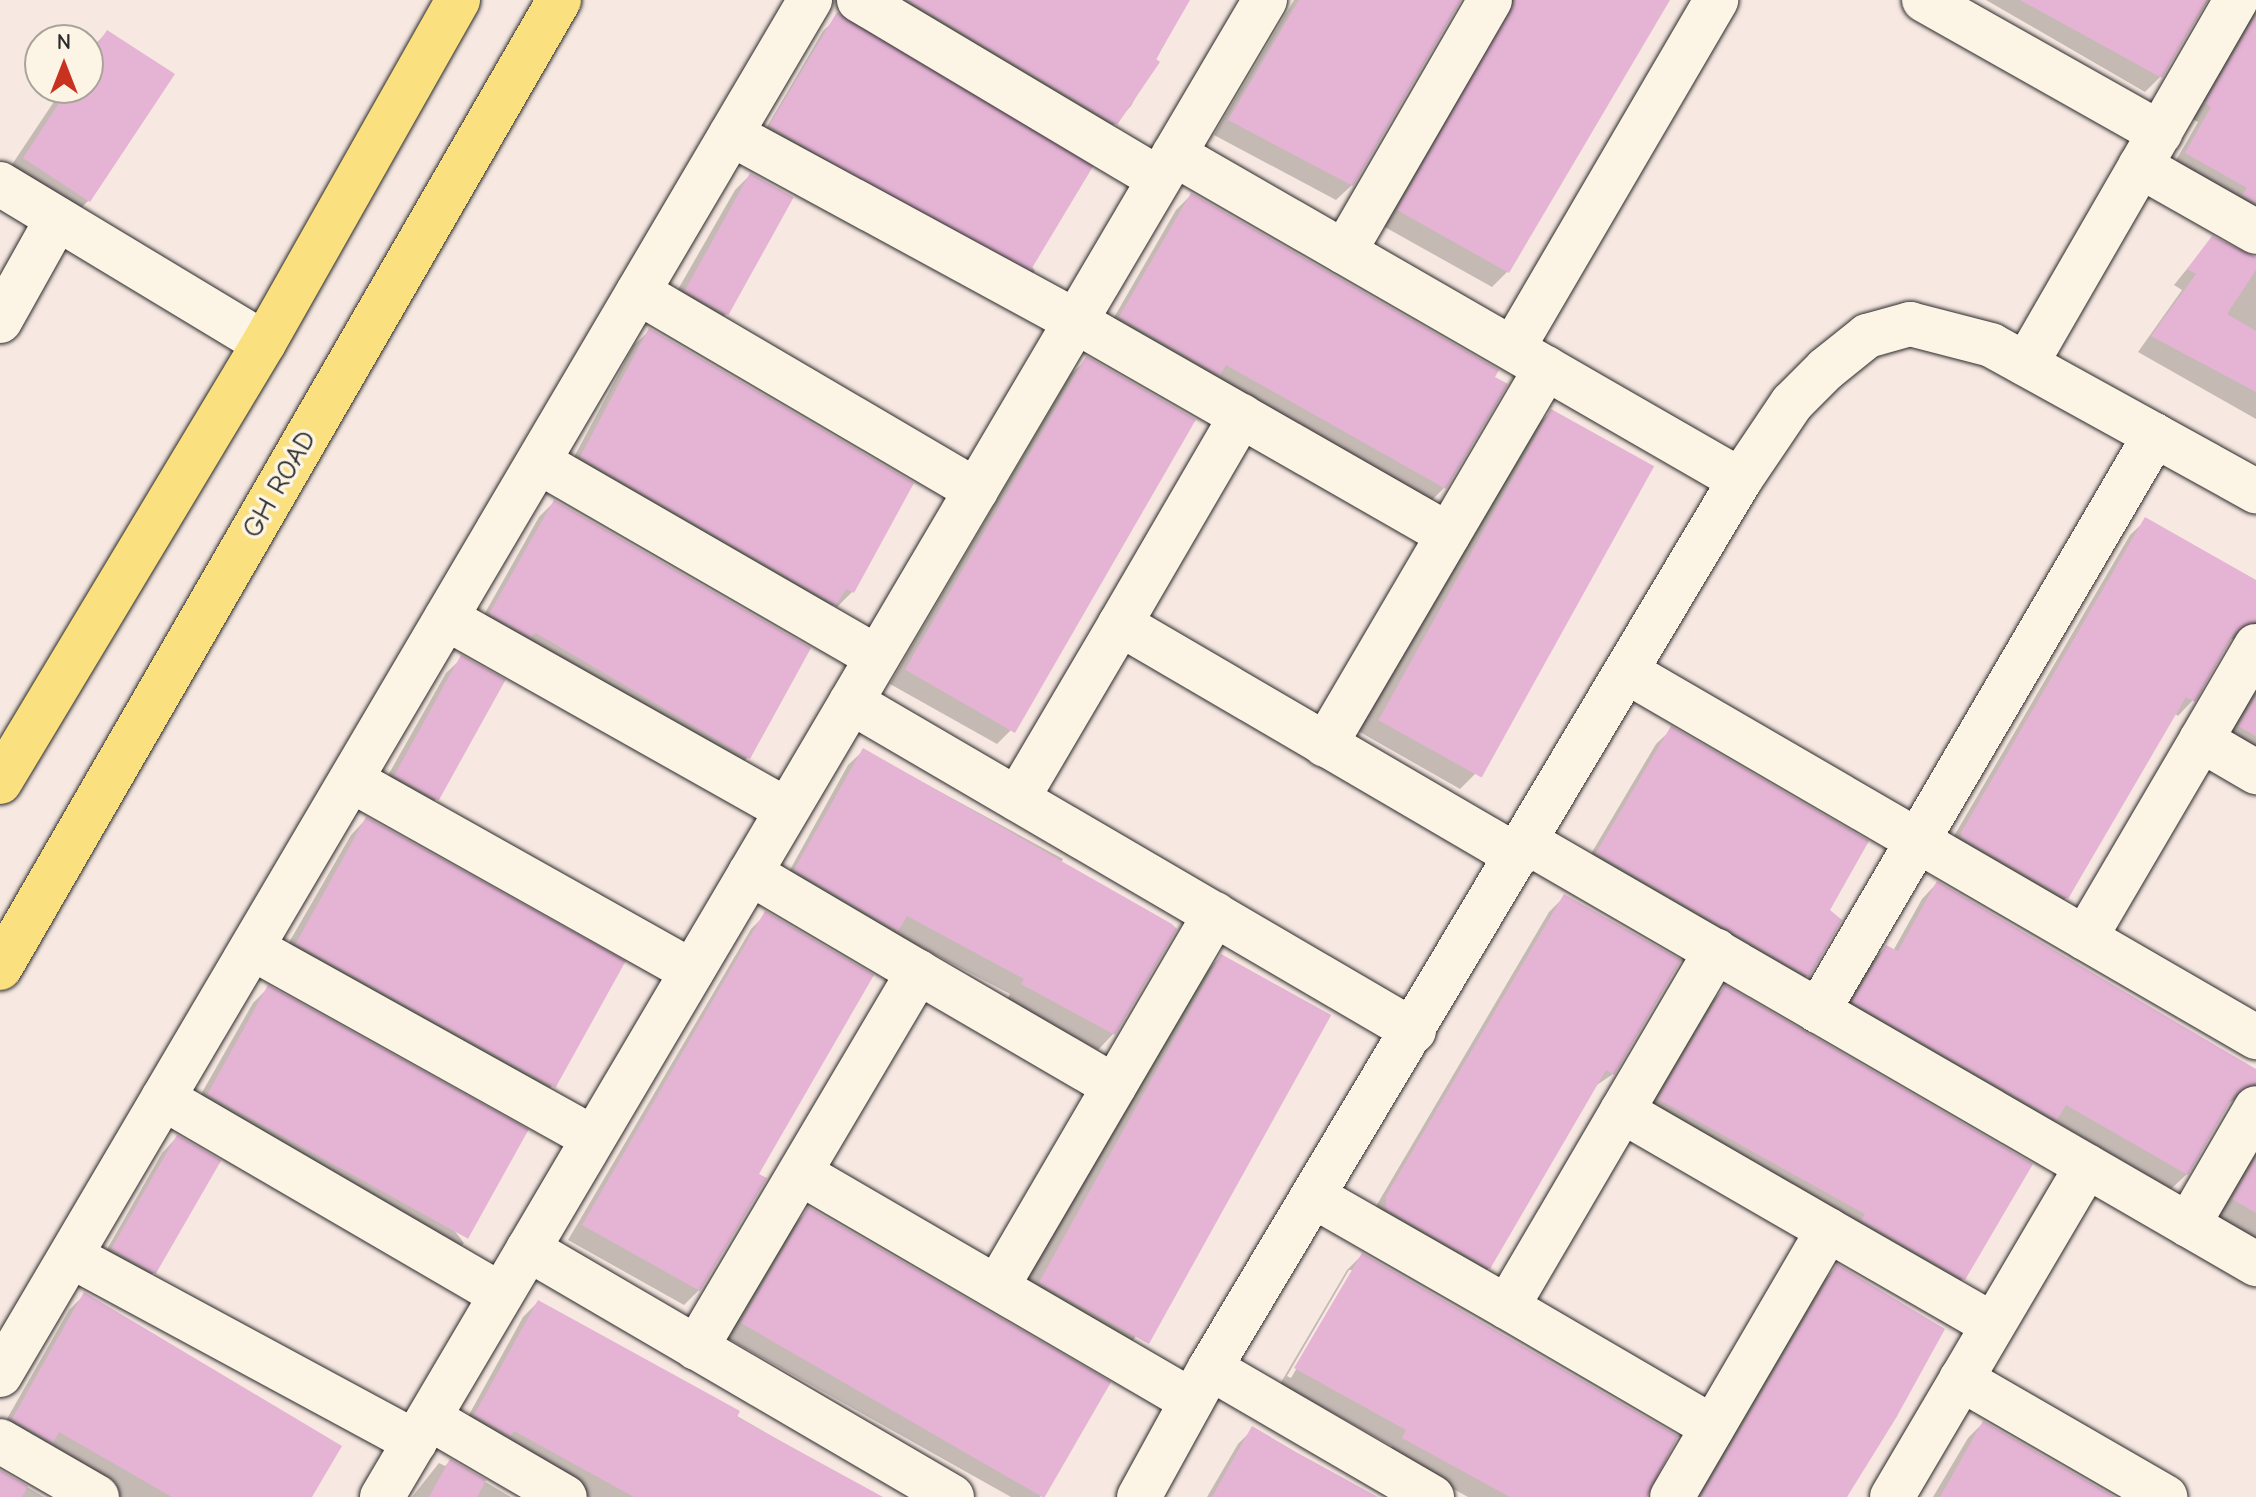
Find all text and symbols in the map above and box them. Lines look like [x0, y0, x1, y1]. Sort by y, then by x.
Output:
north arrow [24, 24, 104, 104]
text: N [57, 29, 71, 55]
street label: GH ROAD [235, 424, 323, 544]

